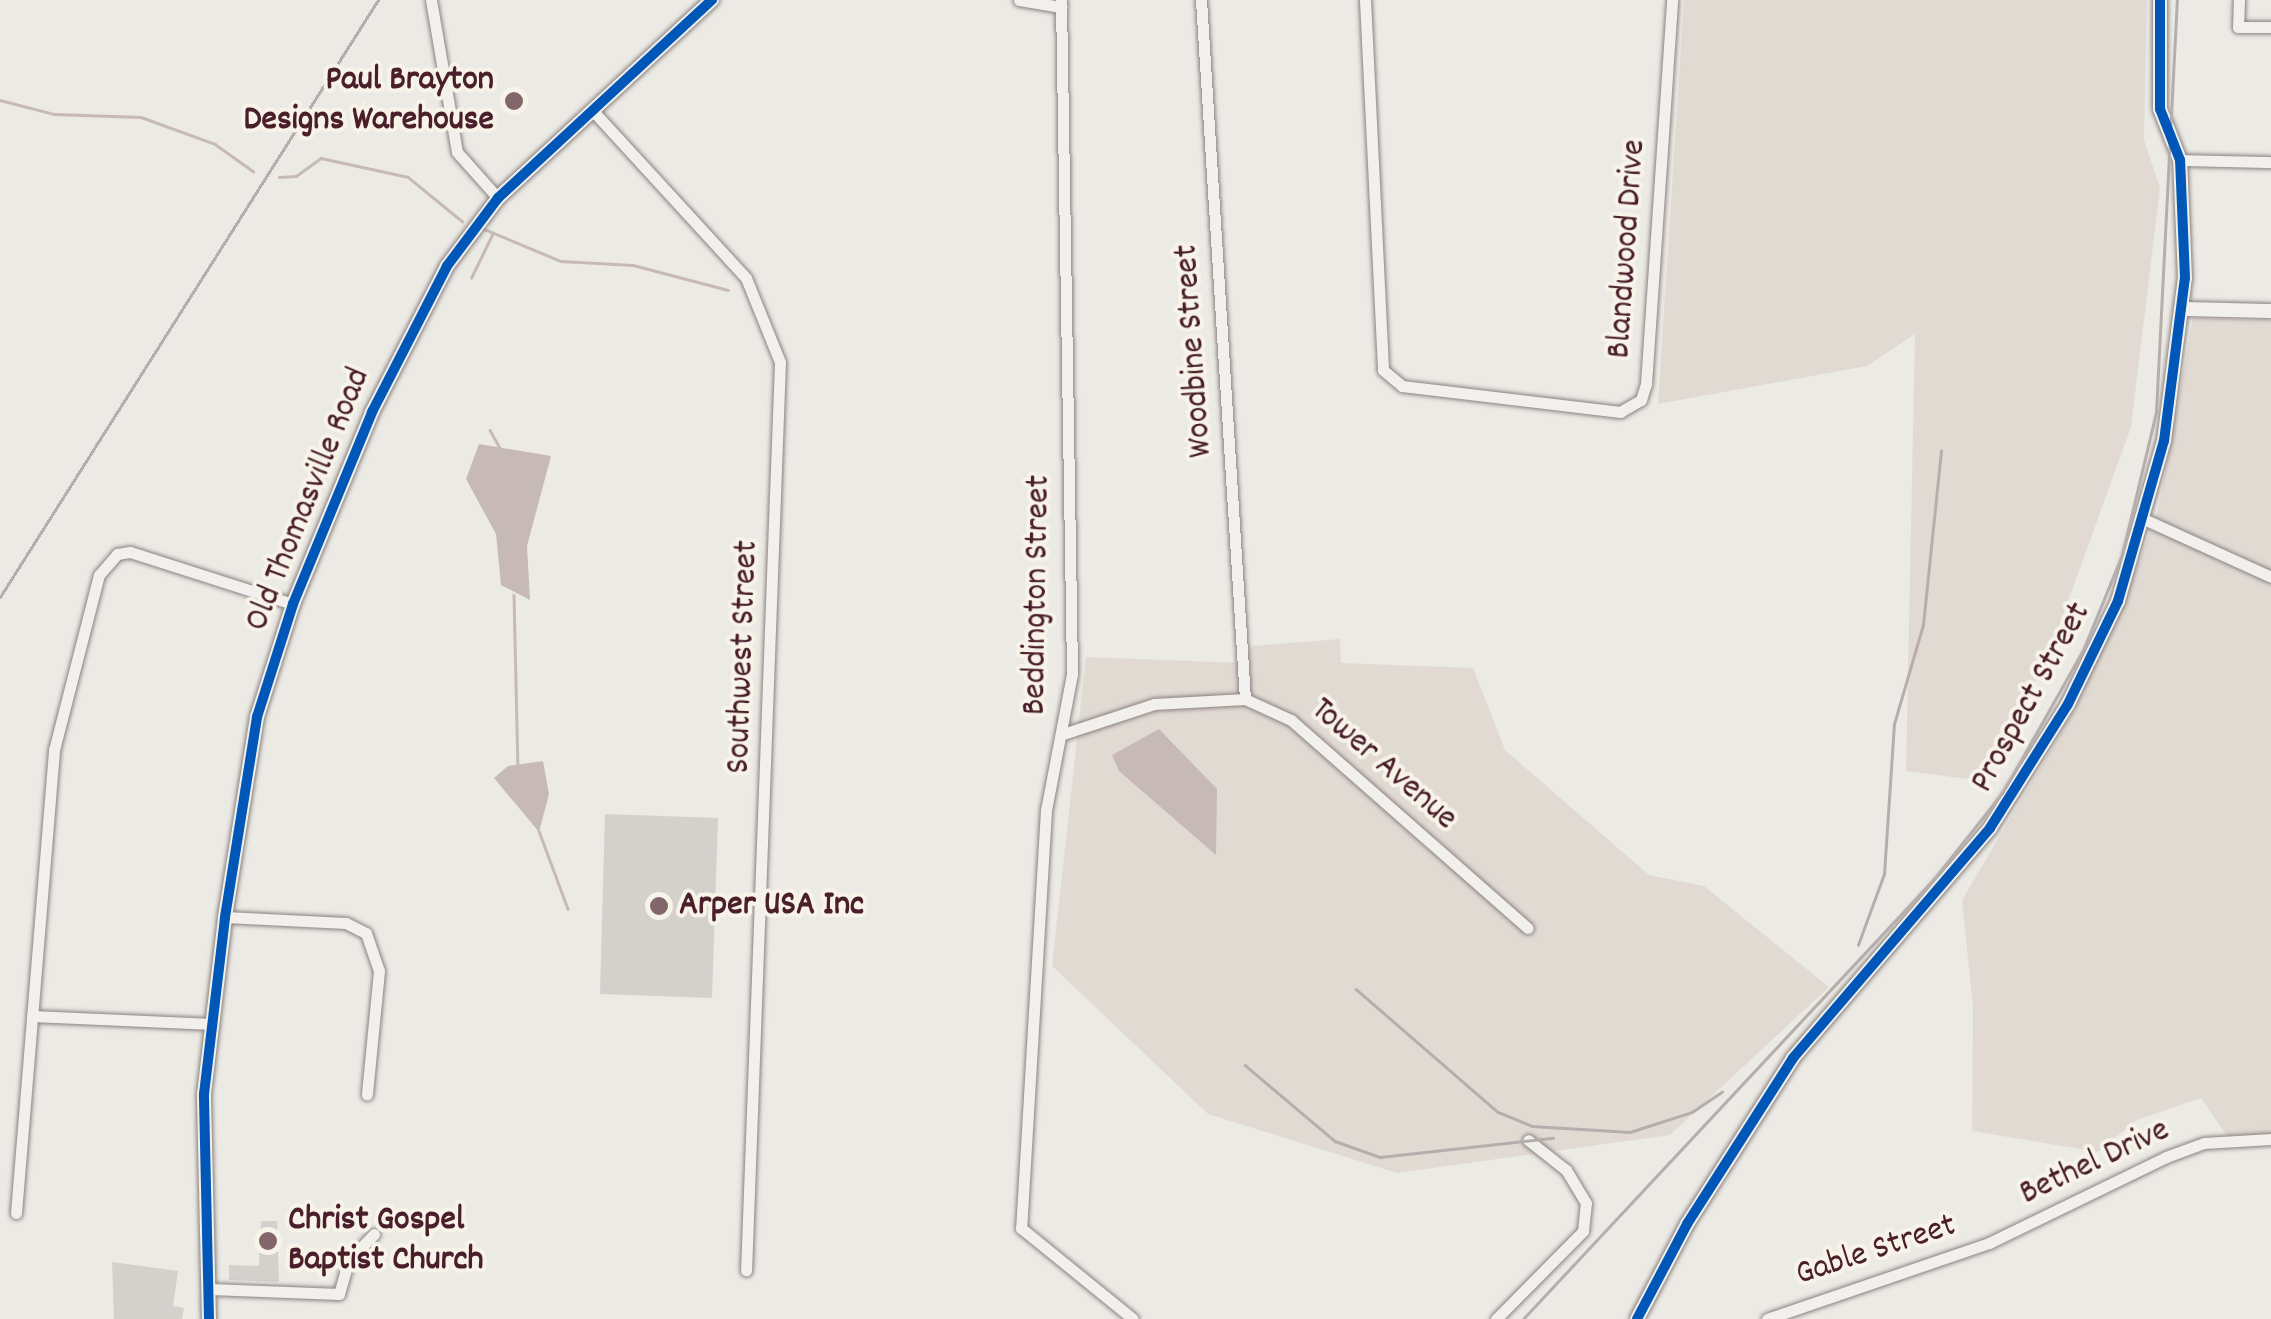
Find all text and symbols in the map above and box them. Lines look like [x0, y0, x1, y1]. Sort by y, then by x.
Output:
place label: Paul Brayton Designs Warehouse [243, 60, 494, 142]
marker: Paul Brayton Designs Warehouse [503, 90, 525, 112]
street label: Blandwood Drive [1599, 138, 1657, 360]
street label: Woodbine Street [1167, 243, 1223, 459]
street label: Old Thomasville Road [237, 362, 381, 638]
street label: Beddington Street [1015, 474, 1061, 716]
street label: Southwest Street [719, 539, 769, 775]
street label: Prospect Street [1963, 596, 2101, 800]
street label: Tower Avenue [1301, 690, 1465, 840]
place label: Arper USA Inc [679, 885, 864, 927]
marker: Arper USA Inc [648, 895, 670, 917]
street label: Bethel Drive [2014, 1110, 2176, 1216]
place label: Christ Gospel Baptist Church [288, 1200, 484, 1282]
street label: Gable Street [1791, 1205, 1961, 1297]
marker: Christ Gospel Baptist Church [257, 1230, 279, 1252]

